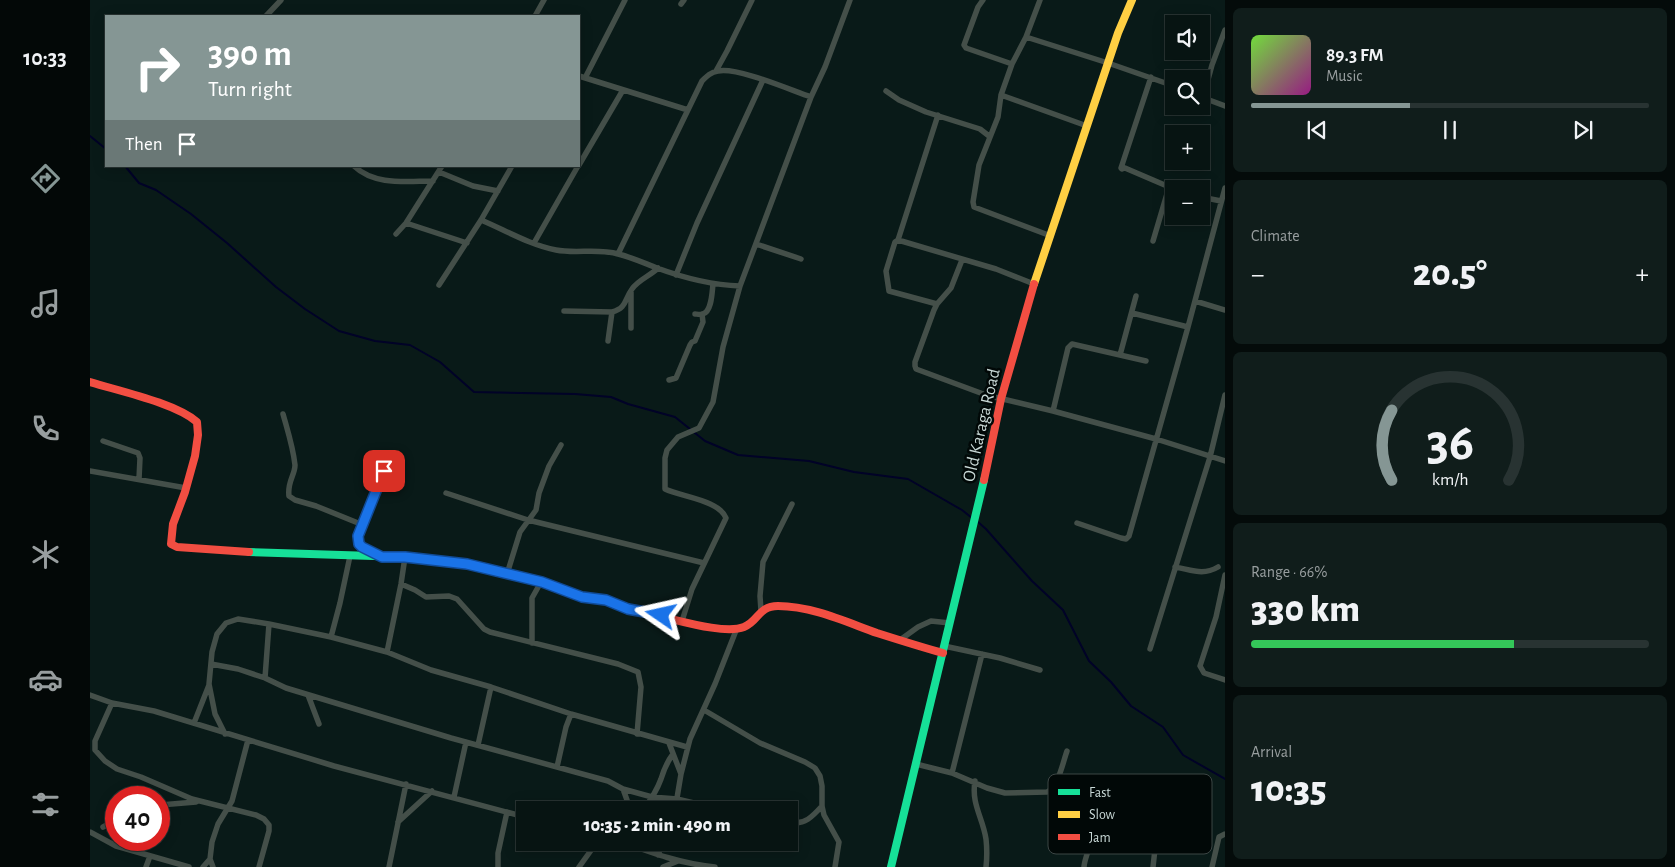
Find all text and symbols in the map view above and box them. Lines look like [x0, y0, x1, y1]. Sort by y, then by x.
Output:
map controls [1165, 15, 1210, 225]
button: sound [1165, 15, 1210, 60]
icon: right [125, 35, 190, 100]
text: 390 m [208, 37, 292, 72]
text: 89.3 FM [1326, 46, 1384, 65]
text: 10:33 [23, 47, 67, 69]
text: Music [1326, 68, 1362, 84]
button: search [1165, 70, 1210, 115]
text: Turn right [208, 78, 292, 100]
icon: previous [1303, 116, 1331, 144]
icon: pause [1436, 116, 1464, 144]
icon: next [1569, 116, 1597, 144]
button: + [1165, 125, 1210, 170]
icon: arrive [173, 130, 201, 158]
text: Then [125, 135, 163, 154]
icon: directions [28, 161, 63, 196]
button: − [1165, 180, 1210, 225]
text: Climate [1251, 228, 1300, 244]
text: 20.5° [1413, 255, 1487, 293]
text: − [1251, 261, 1264, 289]
text: + [1636, 261, 1649, 289]
icon: music [28, 286, 63, 321]
street label: Old Karaga Road [960, 367, 1004, 484]
icon: phone [28, 411, 63, 446]
text: 36 [1426, 417, 1474, 469]
pin [363, 450, 405, 492]
icon: arrive [370, 457, 398, 485]
text: km/h [1432, 471, 1468, 489]
icon: climate [28, 537, 63, 572]
text: Range · 66% [1251, 564, 1327, 580]
position arrow [634, 588, 686, 640]
text: 330 km [1251, 591, 1360, 629]
icon: car [28, 662, 63, 697]
text: Arrival [1251, 744, 1292, 760]
text: 10:35 [1251, 771, 1327, 809]
legend [1048, 774, 1212, 854]
speed limit sign: 40 [105, 786, 170, 851]
text: Fast [1089, 786, 1111, 800]
icon: filters [28, 787, 63, 822]
text: Slow [1089, 808, 1116, 822]
text: 10:35 · 2 min · 490 m [583, 816, 731, 835]
text: Jam [1089, 831, 1111, 845]

